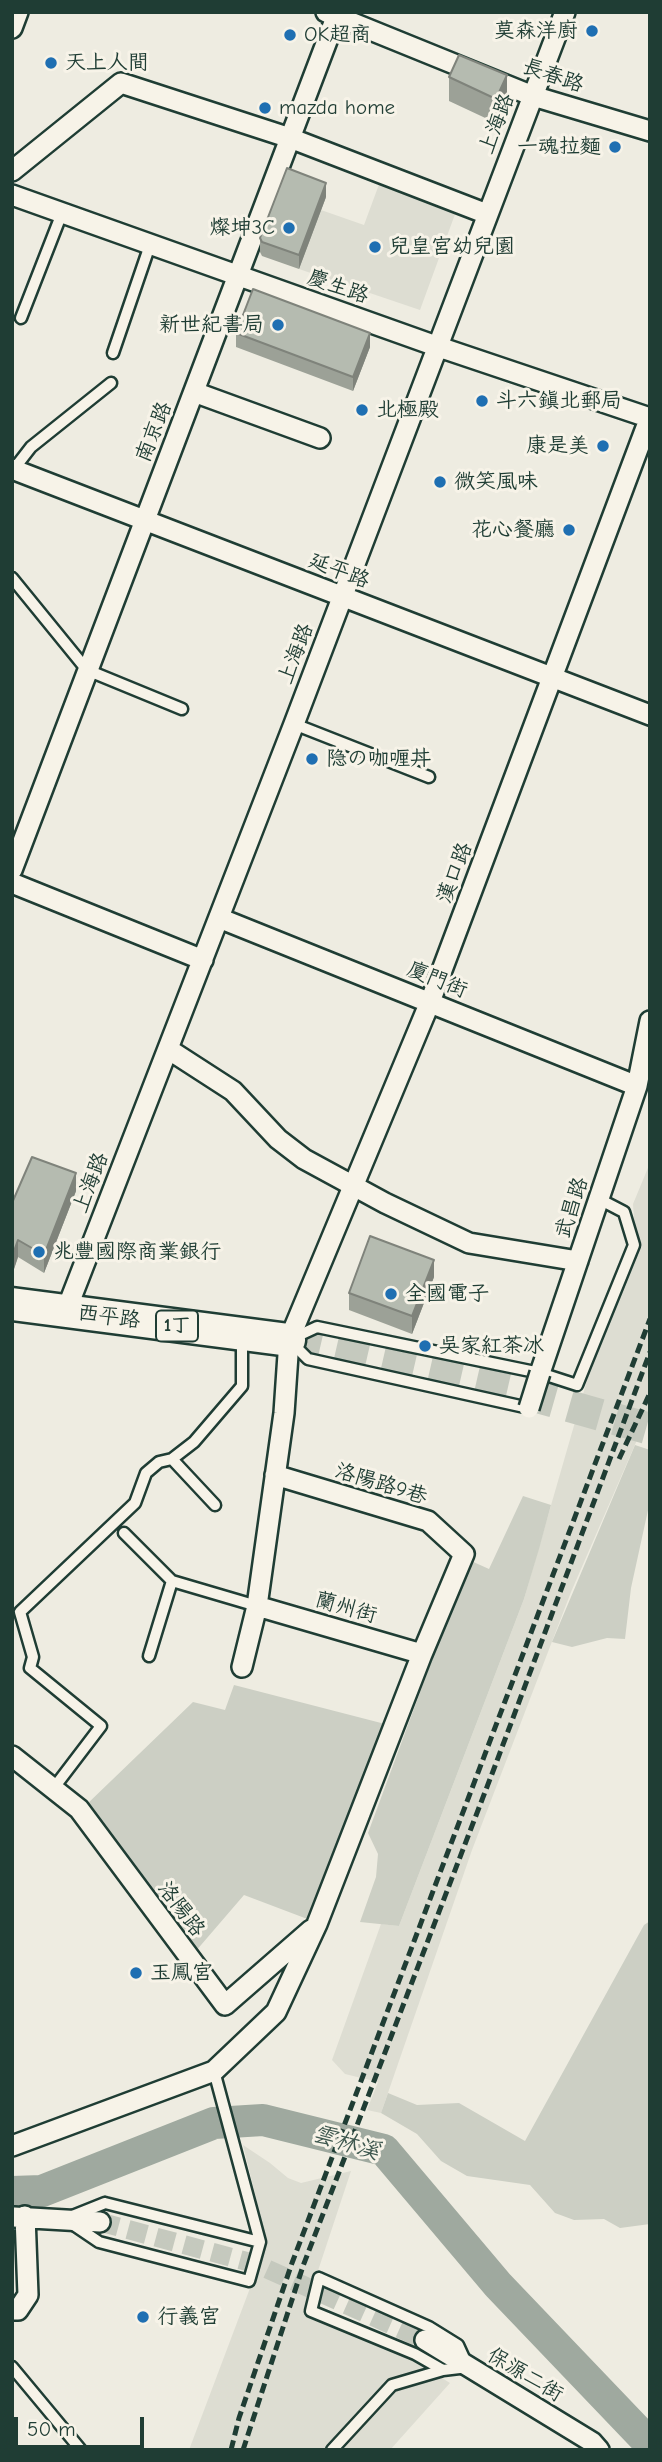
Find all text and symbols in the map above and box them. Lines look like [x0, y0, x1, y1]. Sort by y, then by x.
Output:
place label: 莫森洋廚 [494, 18, 578, 44]
place label: OK超商 [304, 22, 371, 48]
marker: 莫森洋廚 [584, 23, 600, 39]
marker: OK超商 [282, 27, 298, 43]
place label: 天上人間 [65, 50, 149, 76]
street label: 長春路 [519, 54, 587, 98]
marker: 天上人間 [43, 55, 59, 71]
street label: 上海路 [474, 90, 520, 158]
place label: mazda home [279, 95, 395, 121]
marker: mazda home [257, 100, 273, 116]
place label: 一魂拉麵 [517, 134, 601, 160]
marker: 一魂拉麵 [607, 139, 623, 155]
place label: 燦坤3C [209, 215, 275, 241]
marker: 燦坤3C [281, 220, 297, 236]
place label: 兒皇宮幼兒園 [389, 234, 515, 260]
marker: 兒皇宮幼兒園 [367, 239, 383, 255]
street label: 慶生路 [304, 265, 372, 309]
place label: 新世紀書局 [159, 312, 264, 338]
marker: 新世紀書局 [270, 317, 286, 333]
place label: 斗六鎮北郵局 [496, 388, 622, 414]
marker: 斗六鎮北郵局 [474, 393, 490, 409]
place label: 北極殿 [376, 397, 439, 423]
street label: 南京路 [131, 398, 177, 466]
marker: 北極殿 [354, 402, 370, 418]
place label: 康是美 [526, 433, 589, 459]
marker: 康是美 [595, 438, 611, 454]
place label: 微笑風味 [454, 469, 538, 495]
marker: 微笑風味 [432, 474, 448, 490]
place label: 花心餐廳 [471, 517, 555, 543]
marker: 花心餐廳 [561, 522, 577, 538]
street label: 延平路 [305, 548, 373, 594]
street label: 上海路 [273, 620, 319, 688]
place label: 隐の咖喱丼 [326, 746, 431, 772]
marker: 隐の咖喱丼 [304, 751, 320, 767]
street label: 漢口路 [432, 839, 478, 907]
street label: 廈門街 [403, 957, 471, 1003]
street label: 上海路 [68, 1149, 114, 1217]
street label: 武昌路 [550, 1174, 594, 1242]
place label: 兆豐國際商業銀行 [53, 1239, 221, 1265]
marker: 兆豐國際商業銀行 [31, 1244, 47, 1260]
place label: 全國電子 [405, 1281, 489, 1307]
marker: 全國電子 [383, 1286, 399, 1302]
street label: 西平路 [76, 1300, 142, 1334]
road number: 1丁 [156, 1310, 198, 1342]
place label: 吳家紅茶冰 [439, 1333, 544, 1359]
marker: 吳家紅茶冰 [417, 1338, 433, 1354]
street label: 洛陽路9巷 [332, 1458, 430, 1510]
street label: 蘭州街 [312, 1587, 380, 1629]
street label: 洛陽路 [152, 1876, 210, 1942]
place label: 玉鳳宮 [150, 1960, 213, 1986]
marker: 玉鳳宮 [128, 1965, 144, 1981]
water label: 雲林溪 [309, 2120, 383, 2166]
place label: 行義宮 [157, 2304, 220, 2330]
marker: 行義宮 [135, 2309, 151, 2325]
street label: 保源二街 [483, 2343, 567, 2407]
scale bar [18, 2402, 147, 2446]
text: 50 m [27, 2417, 76, 2441]

